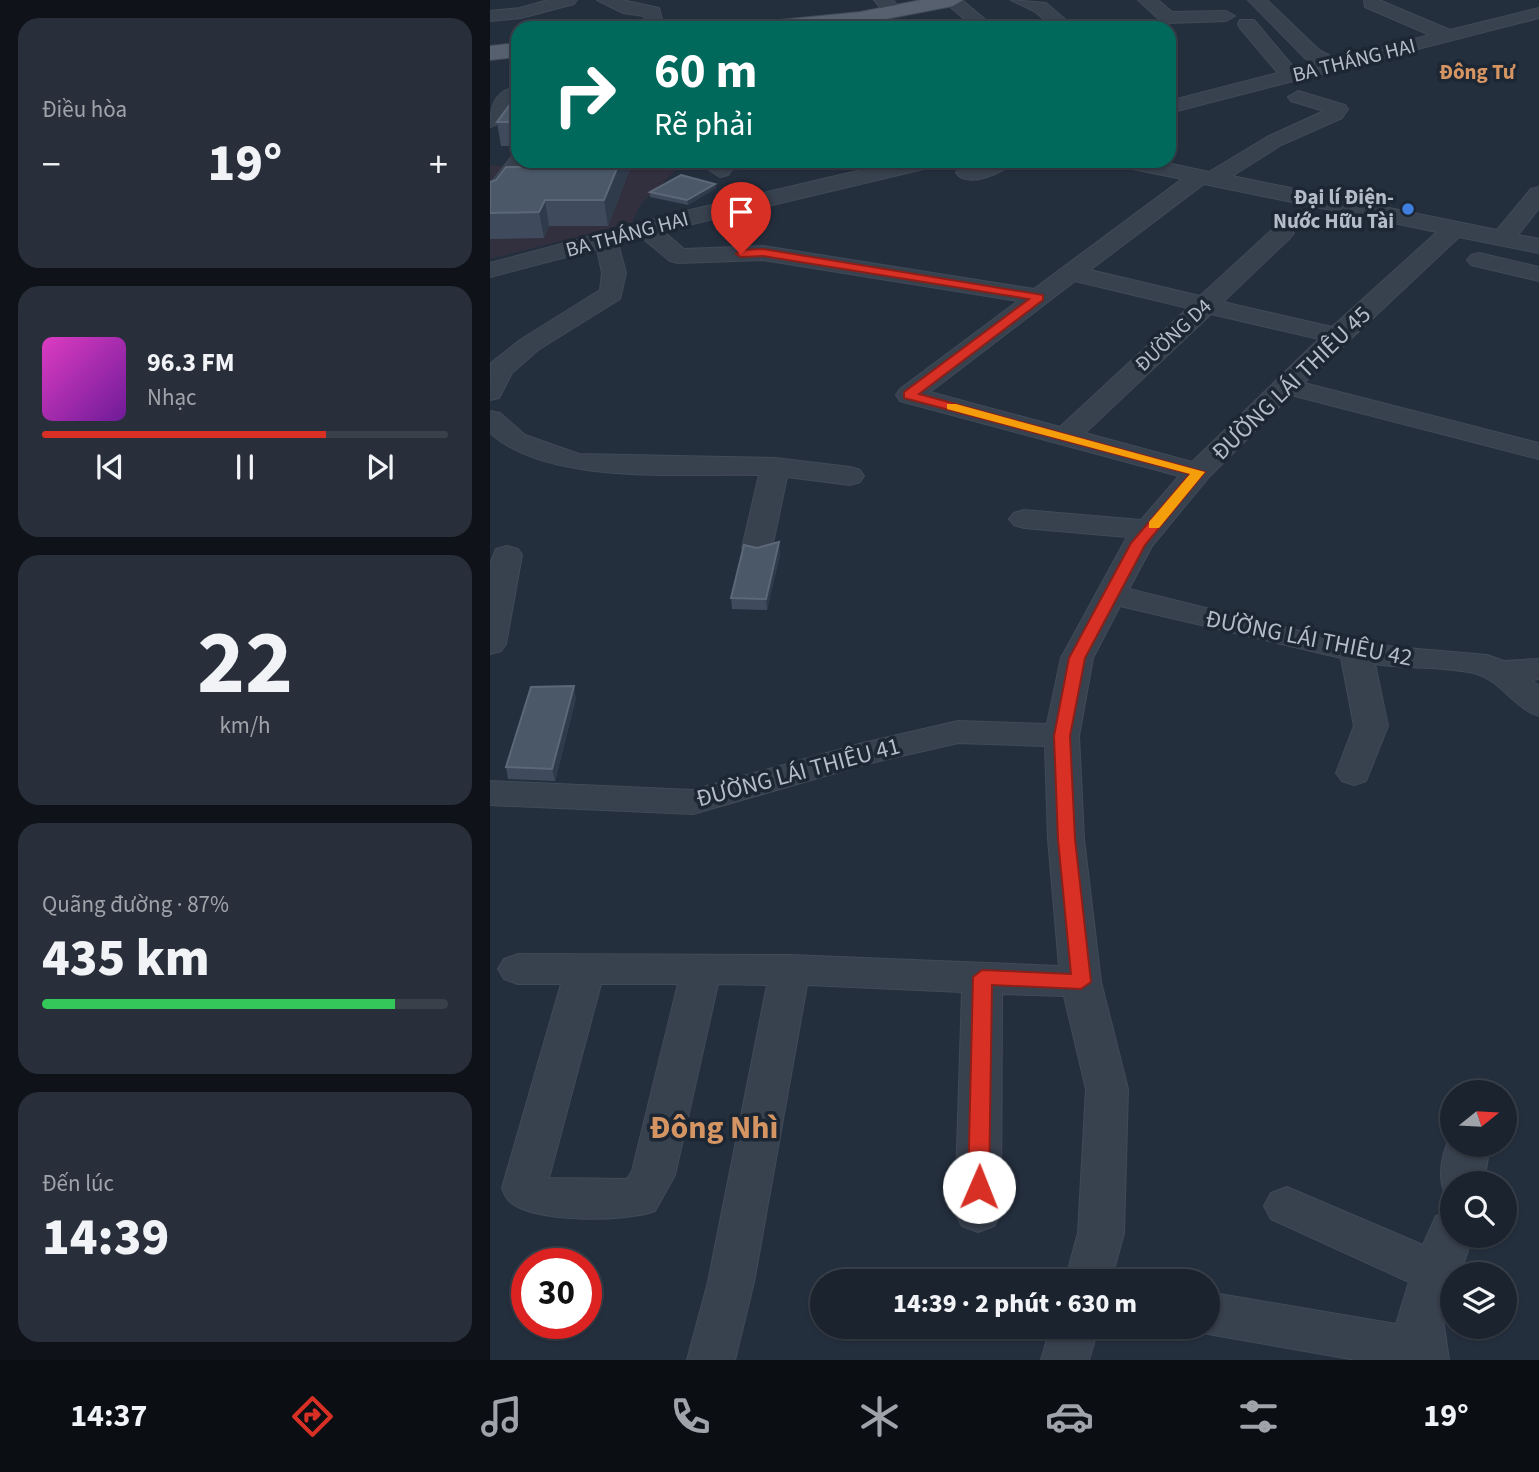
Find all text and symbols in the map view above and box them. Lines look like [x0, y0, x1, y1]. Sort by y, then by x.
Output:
street label: BA THÁNG HAI [1289, 30, 1419, 90]
text: 60 m [654, 37, 758, 107]
icon: right [539, 49, 630, 140]
district label: Đông Tư [1439, 57, 1516, 87]
text: Điều hòa [42, 93, 127, 126]
text: Rẽ phải [654, 102, 753, 148]
text: 19° [208, 127, 282, 201]
text: − [42, 138, 61, 192]
text: + [429, 138, 448, 192]
pin [711, 182, 771, 254]
place label: Đại lí Điện- Nước Hữu Tài [1273, 182, 1394, 236]
icon: arrive [722, 193, 760, 231]
marker: Đại lí Điện- Nước Hữu Tài [1400, 201, 1416, 217]
street label: BA THÁNG HAI [562, 203, 692, 265]
street label: ĐƯỜNG D4 [1128, 292, 1218, 378]
street label: ĐƯỜNG LÁI THIÊU 45 [1204, 298, 1379, 469]
text: 96.3 FM [147, 344, 235, 381]
text: Nhạc [147, 381, 196, 414]
icon: previous [91, 448, 129, 486]
icon: pause [226, 448, 264, 486]
icon: next [361, 448, 399, 486]
text: 22 [197, 599, 293, 728]
street label: ĐƯỜNG LÁI THIÊU 42 [1203, 601, 1415, 676]
text: km/h [219, 709, 271, 742]
street label: ĐƯỜNG LÁI THIÊU 41 [692, 728, 904, 817]
text: Quãng đường · 87% [42, 888, 229, 921]
text: 435 km [42, 922, 210, 996]
north arrow [1440, 1080, 1517, 1157]
map controls [1440, 1080, 1517, 1339]
district label: Đông Nhì [650, 1105, 778, 1151]
position arrow [942, 1150, 1016, 1224]
text: Đến lúc [42, 1167, 114, 1200]
button: search [1440, 1171, 1517, 1248]
text: 14:39 [42, 1201, 169, 1275]
speed limit sign: 30 [511, 1248, 602, 1339]
button: layers [1440, 1262, 1517, 1339]
text: 14:39 · 2 phút · 630 m [893, 1285, 1137, 1322]
icon: directions [288, 1392, 337, 1441]
icon: music [477, 1392, 526, 1441]
icon: phone [666, 1392, 715, 1441]
icon: climate [855, 1392, 904, 1441]
icon: car [1045, 1392, 1094, 1441]
icon: filters [1234, 1392, 1283, 1441]
text: 14:37 [70, 1393, 147, 1439]
text: 19° [1423, 1393, 1469, 1439]

